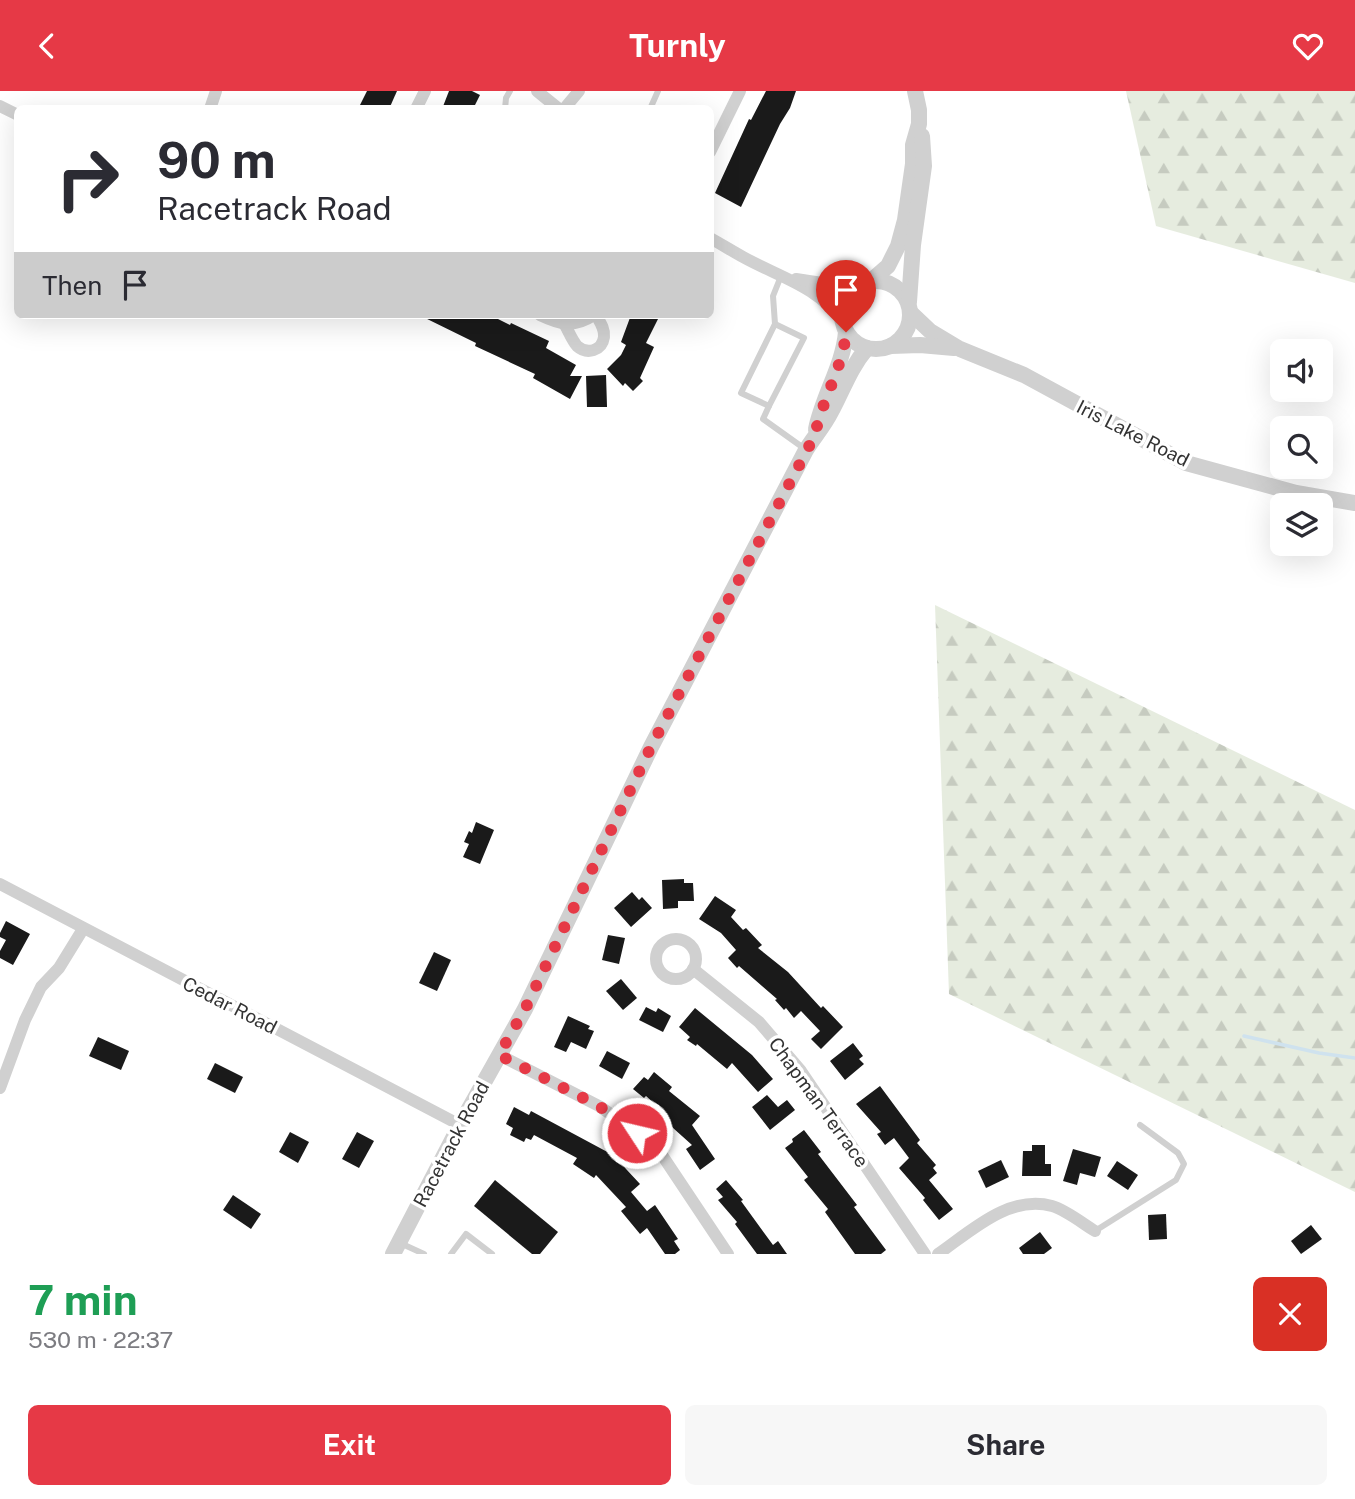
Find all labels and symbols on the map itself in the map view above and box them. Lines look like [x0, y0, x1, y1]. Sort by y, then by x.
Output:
pin [816, 260, 876, 332]
street label: Iris Lake Road [1073, 395, 1193, 471]
street label: Cedar Road [179, 972, 281, 1038]
street label: Chapman Terrace [765, 1033, 873, 1171]
street label: Racetrack Road [409, 1077, 493, 1211]
position arrow [600, 1096, 674, 1170]

